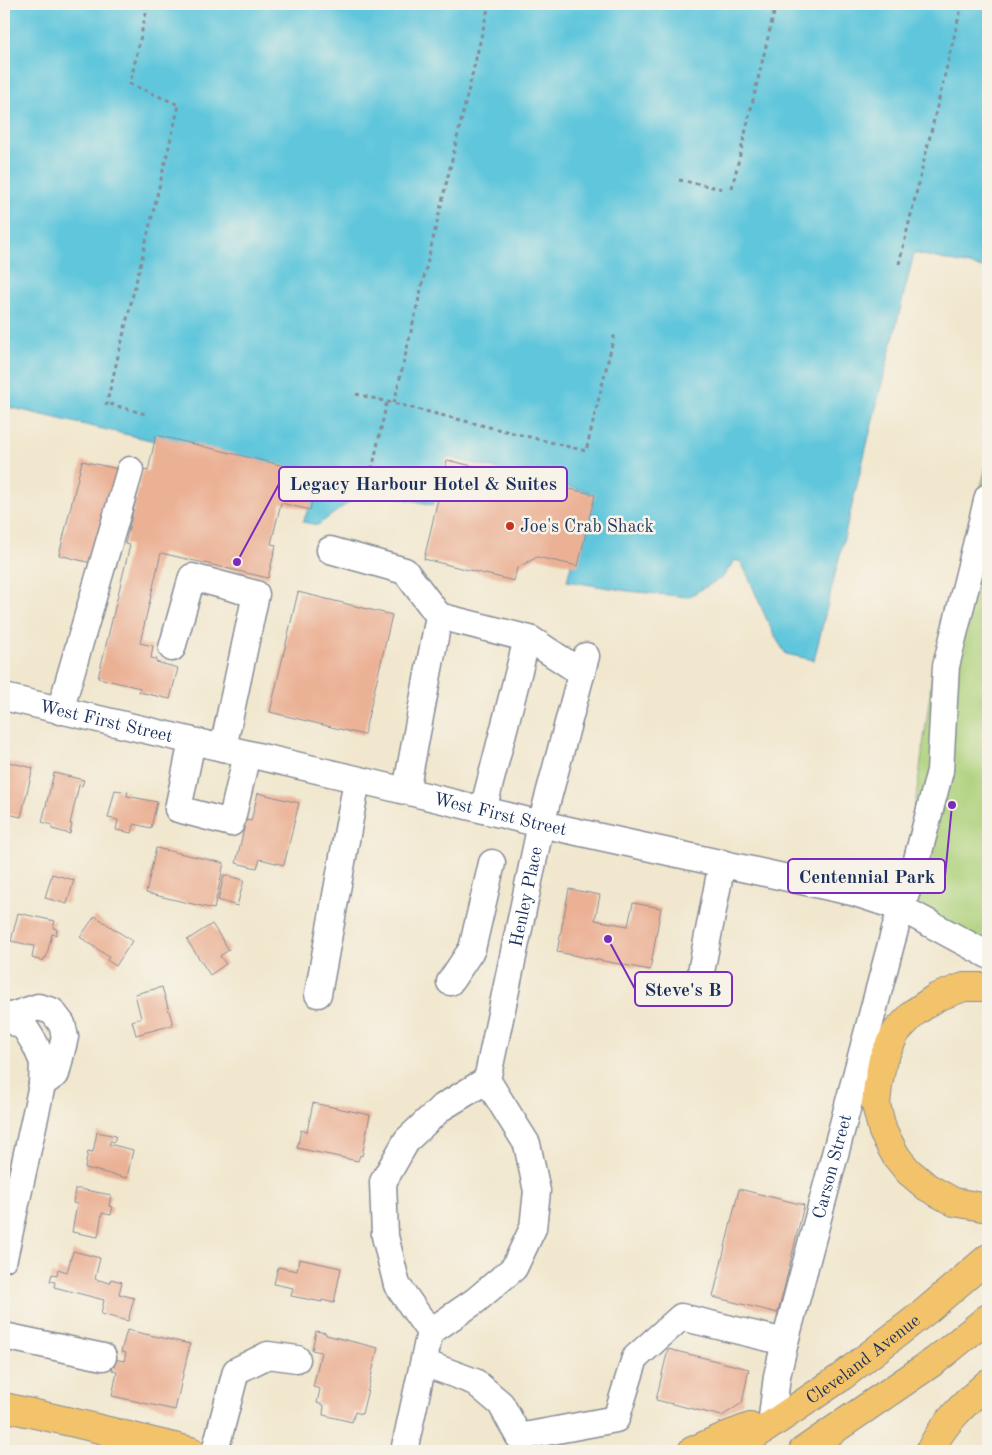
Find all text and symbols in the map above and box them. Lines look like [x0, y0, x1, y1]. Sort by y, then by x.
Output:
callout: Legacy Harbour Hotel & Suites [279, 467, 567, 501]
text: Legacy Harbour Hotel & Suites [289, 476, 557, 495]
place label: Joe's Crab Shack [520, 518, 654, 536]
marker: Joe's Crab Shack [504, 520, 516, 532]
street label: West First Street [38, 698, 174, 746]
street label: West First Street [432, 790, 568, 839]
street label: Henley Place [507, 845, 546, 949]
callout: Centennial Park [788, 859, 945, 893]
text: Centennial Park [799, 869, 936, 888]
callout: Steve's B [635, 972, 732, 1006]
text: Steve's B [644, 982, 722, 1001]
street label: Carson Street [810, 1112, 855, 1221]
street label: Cleveland Avenue [803, 1311, 924, 1408]

